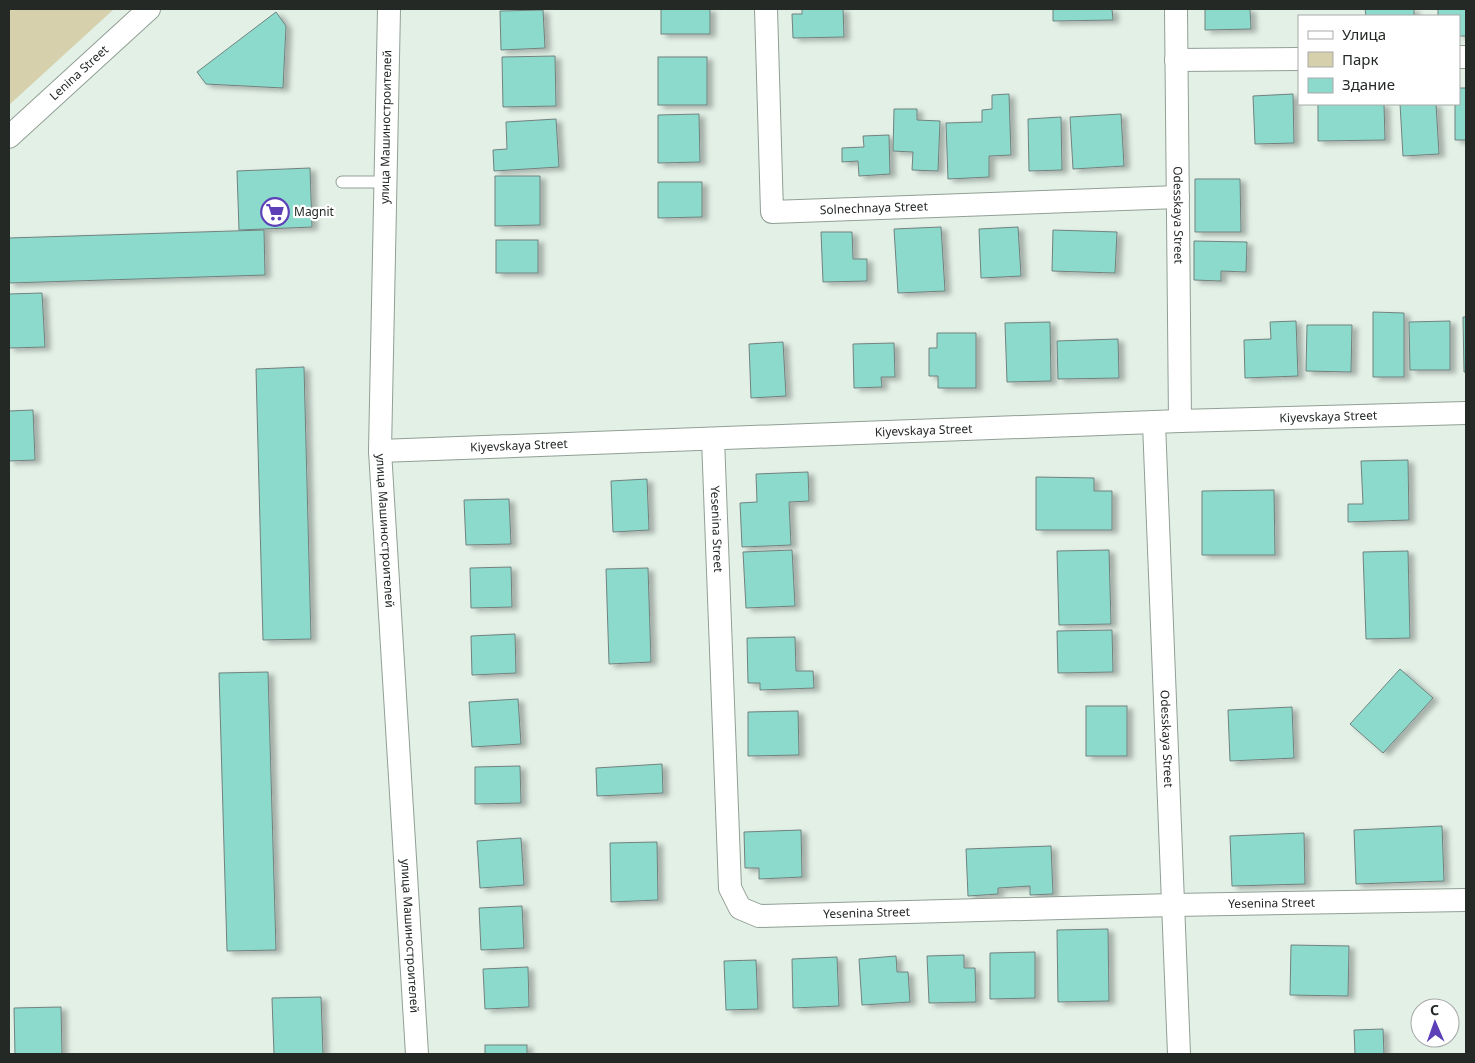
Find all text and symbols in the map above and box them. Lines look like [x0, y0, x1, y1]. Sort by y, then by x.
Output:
legend [1298, 15, 1460, 105]
text: Улица [1342, 24, 1386, 44]
street label: Lenina Street [46, 41, 112, 104]
text: Парк [1342, 49, 1378, 69]
street label: улица Машиностроителей [376, 50, 395, 204]
text: Здание [1342, 74, 1395, 94]
street label: Odesskaya Street [1170, 166, 1187, 265]
supermarket icon: Magnit [260, 197, 290, 227]
street label: Solnechnaya Street [820, 197, 929, 218]
place label: Magnit [294, 203, 335, 220]
street label: Kiyevskaya Street [1279, 406, 1378, 426]
street label: Kiyevskaya Street [874, 420, 973, 440]
street label: Kiyevskaya Street [470, 435, 569, 456]
street label: улица Машиностроителей [372, 453, 399, 608]
street label: Yesenina Street [707, 485, 727, 573]
street label: Odesskaya Street [1157, 690, 1177, 789]
street label: улица Машиностроителей [397, 859, 423, 1013]
street label: Yesenina Street [1228, 894, 1316, 912]
street label: Yesenina Street [823, 903, 911, 922]
north arrow [1410, 998, 1460, 1048]
text: С [1430, 1000, 1439, 1019]

